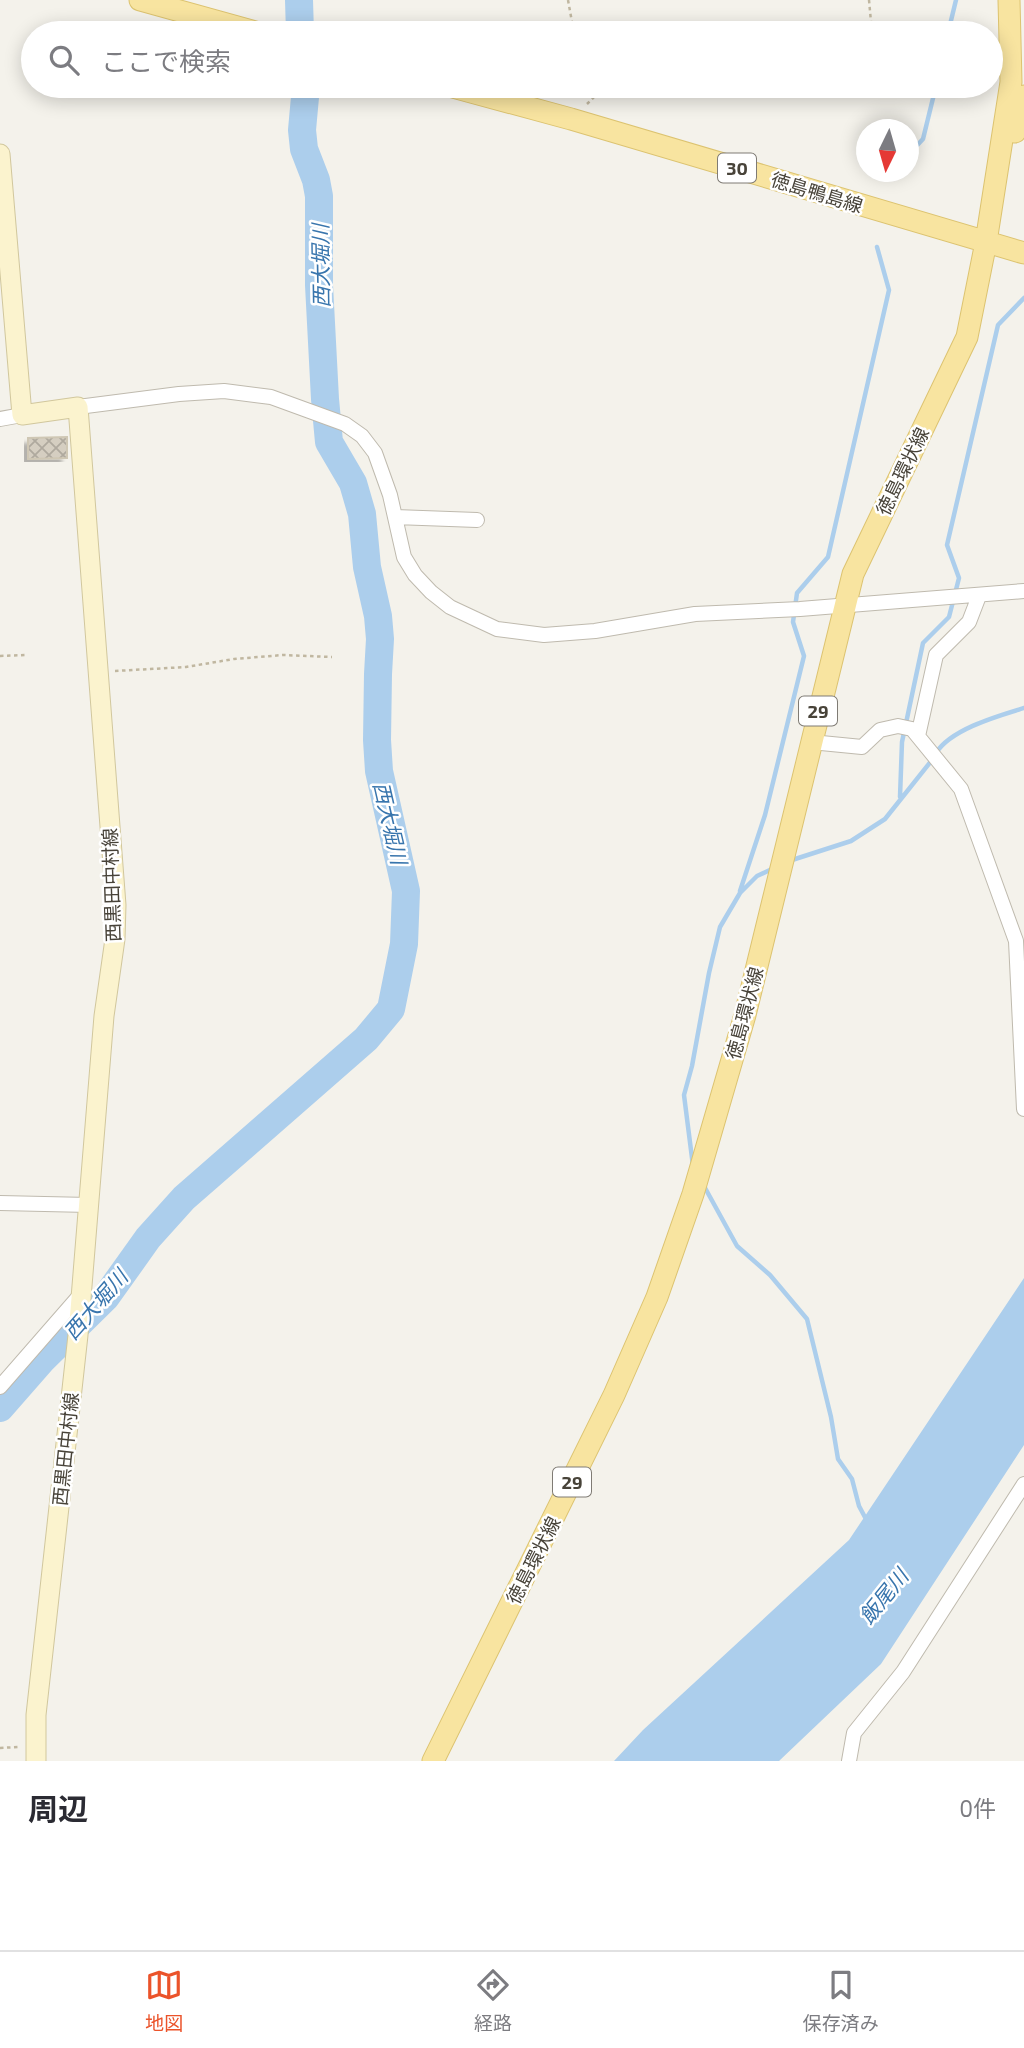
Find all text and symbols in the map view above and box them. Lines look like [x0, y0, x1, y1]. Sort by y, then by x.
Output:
search box [21, 21, 1003, 98]
icon: search [45, 41, 83, 79]
text: ここで検索 [101, 45, 231, 76]
north arrow [856, 119, 919, 182]
road number: 30 [718, 154, 756, 182]
street label: 徳島鴨島線 [768, 167, 866, 217]
water label: 西大堀川 [307, 222, 333, 308]
street label: 徳島環状線 [871, 423, 933, 519]
road number: 29 [799, 696, 837, 726]
water label: 西大堀川 [369, 779, 413, 869]
street label: 西黒田中村線 [98, 828, 124, 942]
street label: 徳島環状線 [721, 964, 767, 1062]
water label: 西大堀川 [58, 1263, 133, 1344]
street label: 西黒田中村線 [48, 1391, 82, 1507]
road number: 29 [553, 1468, 591, 1497]
street label: 徳島環状線 [501, 1512, 565, 1608]
water label: 飯尾川 [853, 1562, 914, 1628]
text: 周辺 [28, 1790, 88, 1826]
text: 0件 [959, 1794, 996, 1822]
tab: 地図 [145, 1966, 183, 2035]
tab: 経路 [474, 1966, 512, 2035]
tab: 保存済み [803, 1966, 879, 2035]

